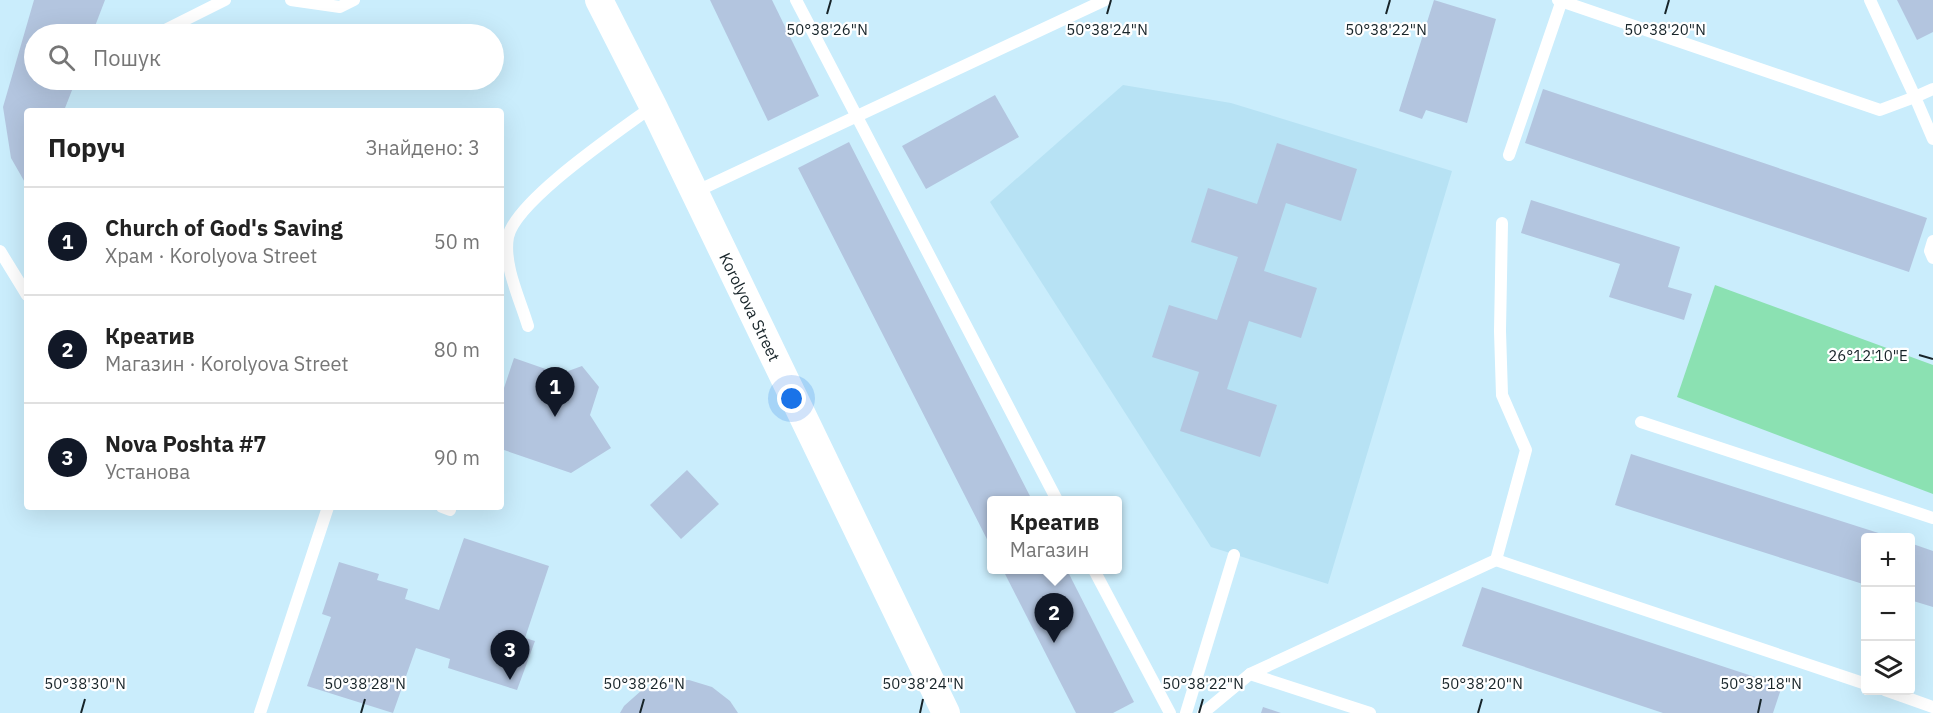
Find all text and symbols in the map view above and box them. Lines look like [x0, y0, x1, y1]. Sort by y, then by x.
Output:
text: 50°38'26"N [786, 20, 868, 39]
text: 50°38'24"N [1066, 20, 1148, 39]
text: 50°38'22"N [1345, 20, 1427, 39]
text: 50°38'20"N [1624, 20, 1706, 39]
search box [24, 24, 504, 90]
icon: search [45, 41, 78, 74]
text: Пошук [93, 43, 161, 72]
text: Поруч [48, 130, 126, 164]
text: Знайдено: 3 [366, 134, 480, 161]
text: Church of God's Saving [105, 213, 343, 242]
text: 1 [62, 228, 74, 255]
text: 50 m [434, 228, 480, 255]
text: Храм · Korolyova Street [105, 242, 317, 269]
street label: Korolyova Street [715, 249, 785, 365]
text: Креатив [105, 321, 195, 350]
text: 2 [62, 336, 74, 363]
text: 80 m [434, 336, 480, 363]
text: 26°12'10"E [1828, 346, 1908, 365]
text: Магазин · Korolyova Street [105, 350, 348, 377]
pin: 1 [536, 368, 574, 417]
your location [777, 384, 806, 413]
text: Nova Poshta #7 [105, 429, 266, 458]
text: 3 [62, 444, 74, 471]
text: 90 m [434, 444, 480, 471]
text: Установа [105, 458, 190, 485]
popup [987, 496, 1122, 574]
text: Креатив [1010, 507, 1099, 536]
map controls [1861, 533, 1915, 695]
button: + [1861, 533, 1915, 587]
text: Магазин [1010, 536, 1089, 563]
button: − [1861, 587, 1915, 641]
pin: 2 [1034, 594, 1074, 643]
pin: 3 [490, 630, 530, 680]
button: layers [1861, 641, 1915, 695]
text: 50°38'30"N [44, 674, 126, 693]
text: 50°38'28"N [324, 674, 406, 693]
text: 50°38'26"N [603, 674, 685, 693]
text: 50°38'24"N [882, 674, 964, 693]
text: 50°38'22"N [1162, 674, 1244, 693]
text: 50°38'20"N [1441, 674, 1523, 693]
text: 50°38'18"N [1720, 674, 1802, 693]

